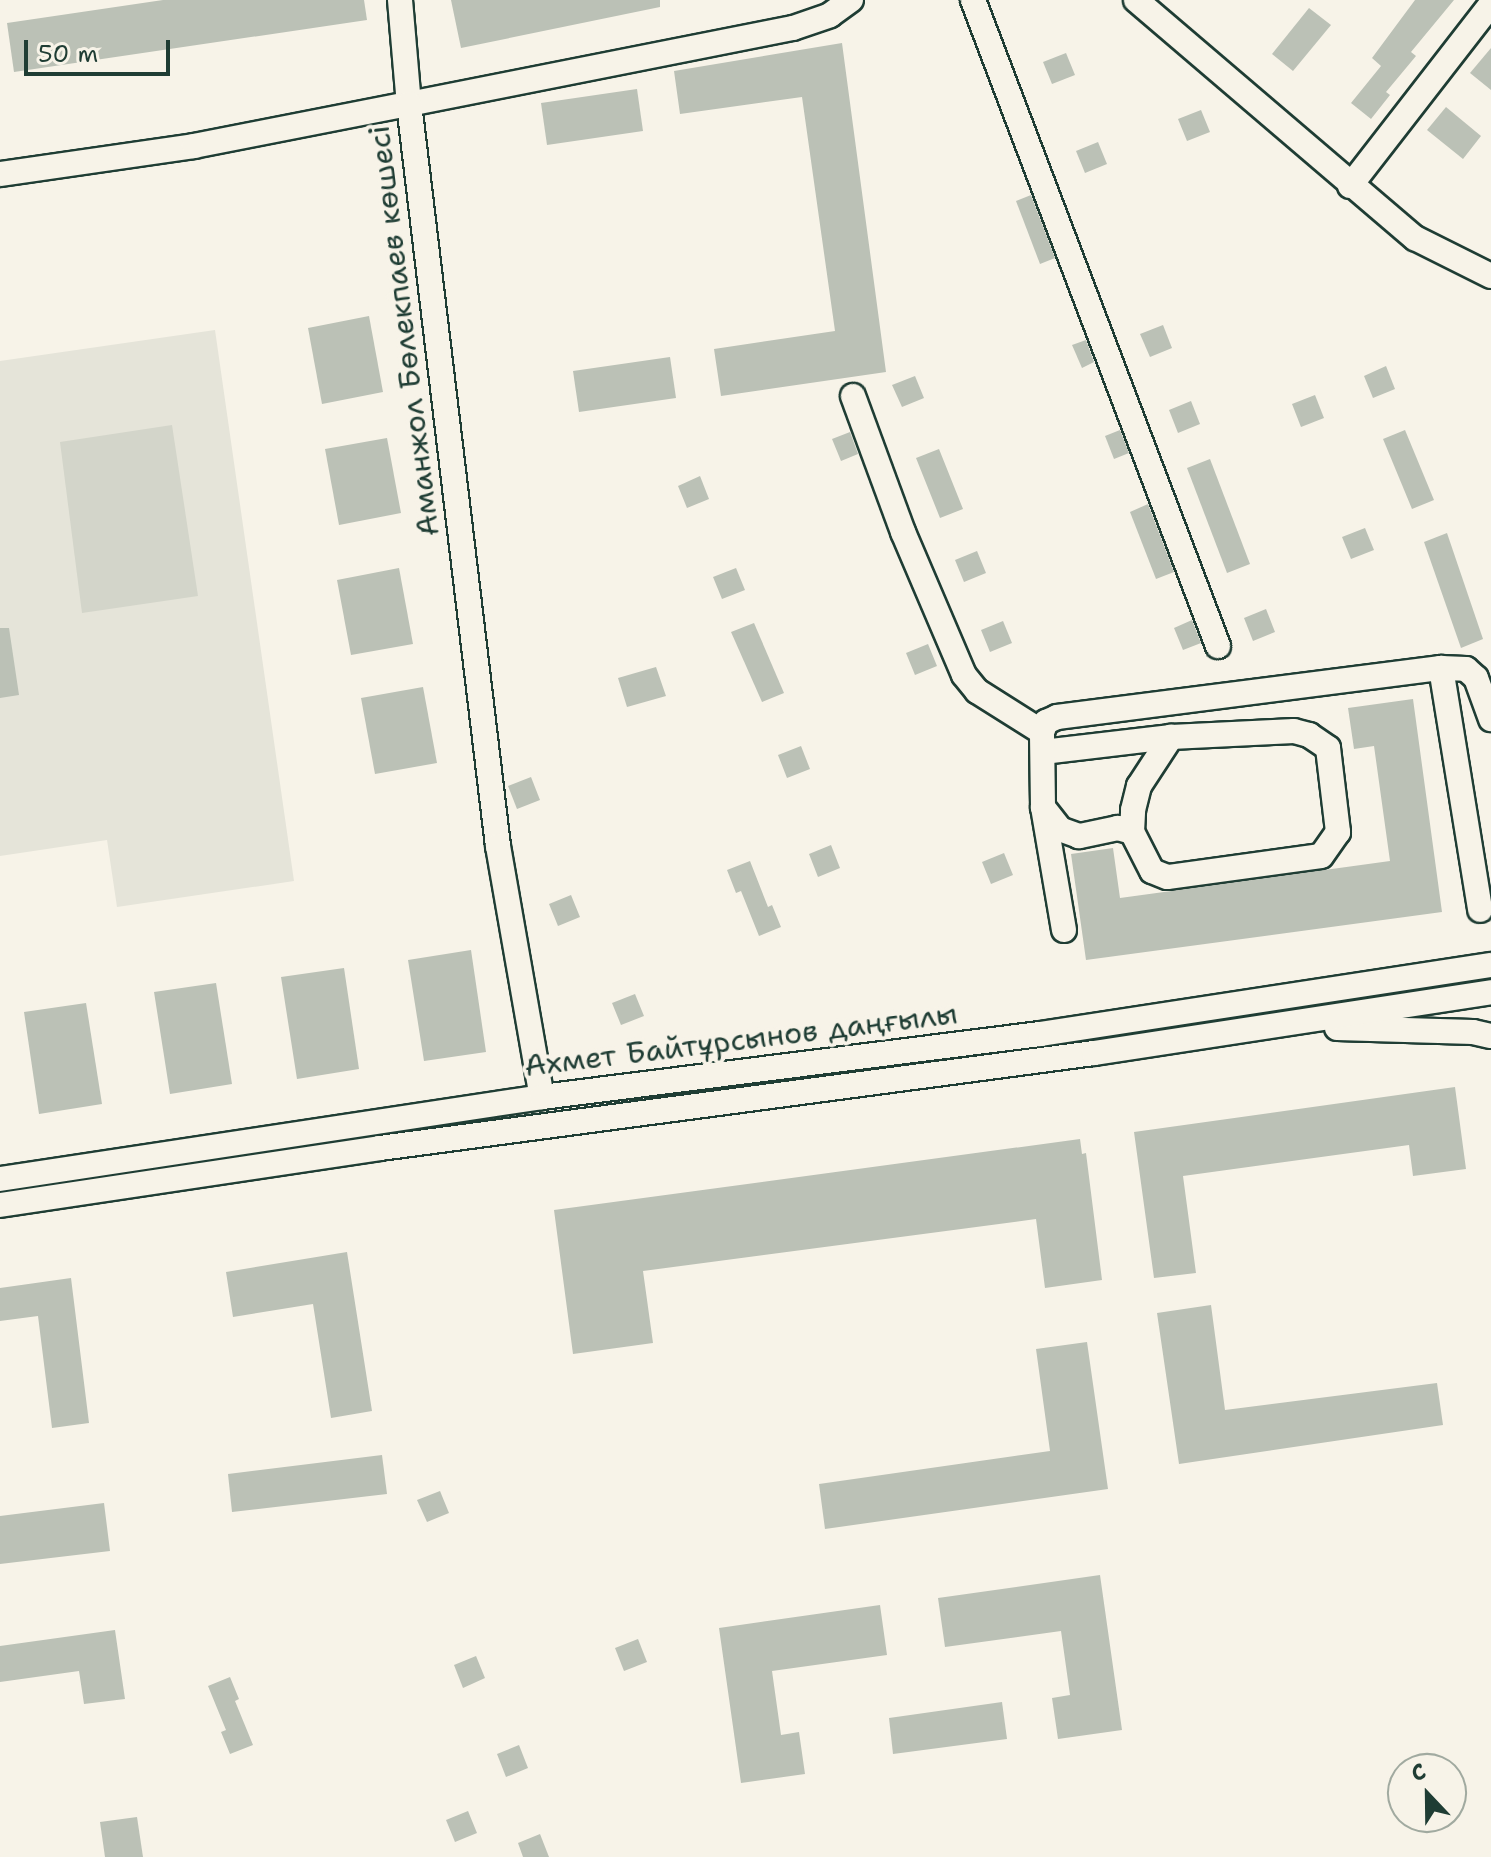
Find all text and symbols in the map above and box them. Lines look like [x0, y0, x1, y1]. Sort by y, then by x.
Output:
scale bar [28, 24, 174, 74]
text: 50 m [38, 38, 98, 70]
street label: Аманжол Бөлекпаев көшесі [361, 124, 447, 538]
street label: Ахмет Байтұрсынов даңғылы [522, 996, 960, 1084]
north arrow [1387, 1753, 1467, 1833]
text: С [1407, 1756, 1430, 1788]

